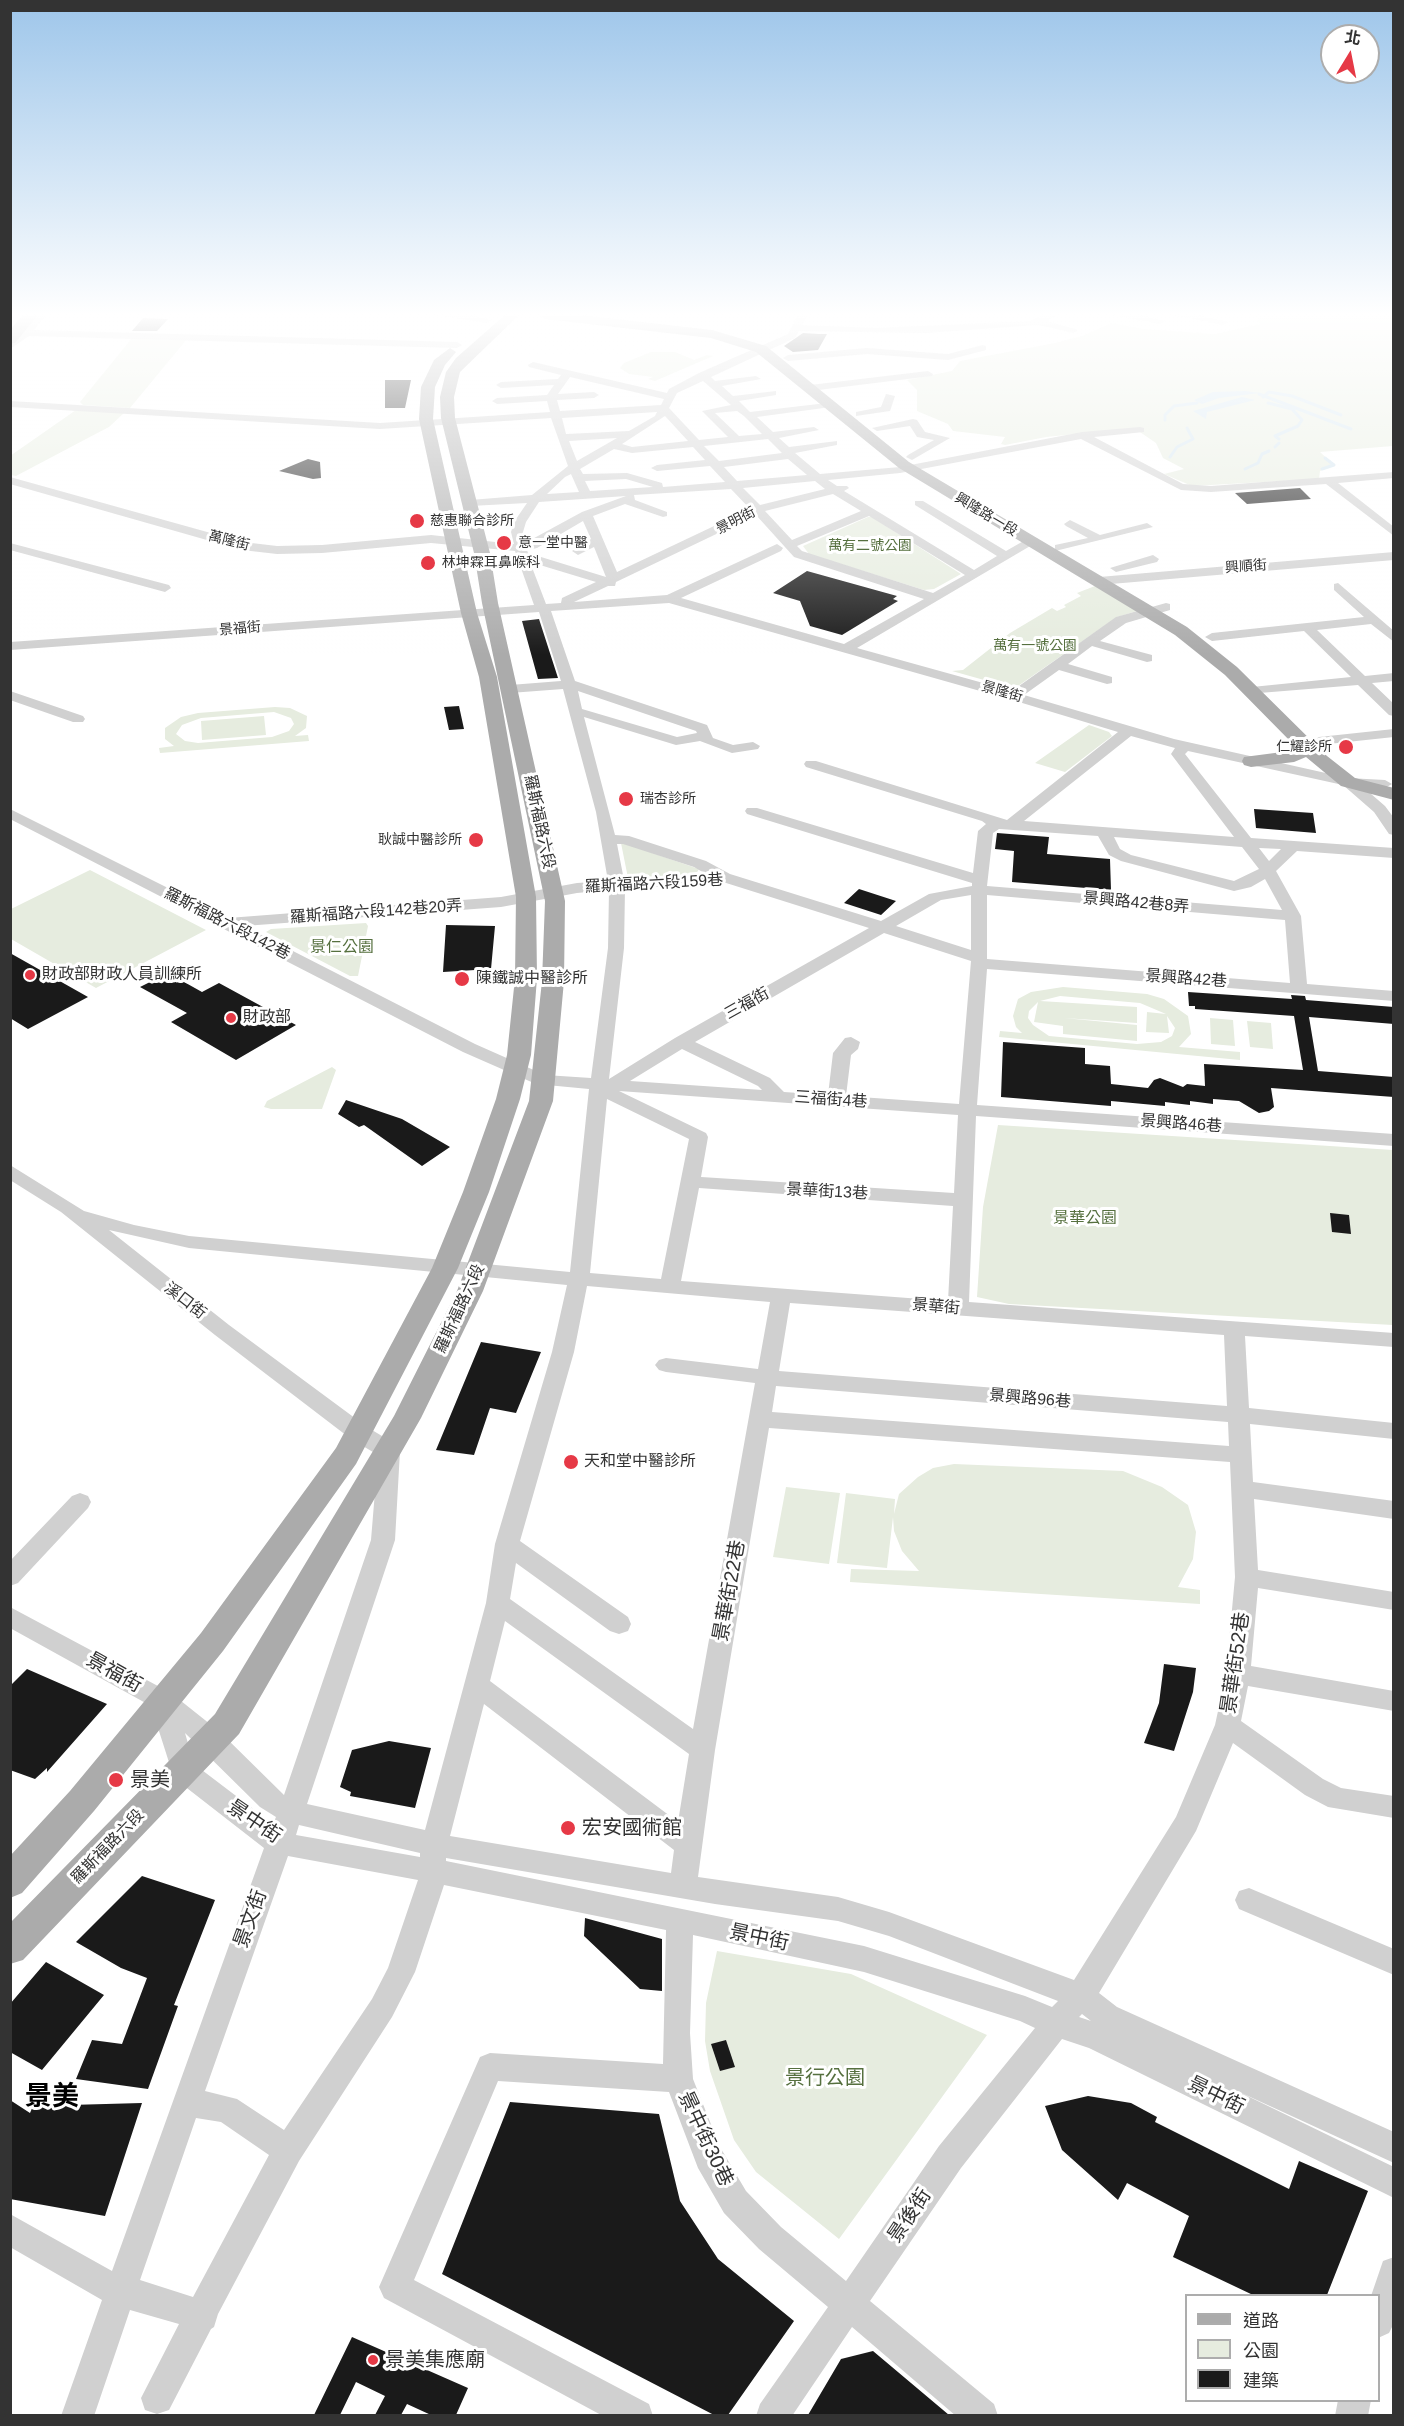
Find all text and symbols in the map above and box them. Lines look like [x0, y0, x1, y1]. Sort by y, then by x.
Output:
north arrow [1320, 24, 1380, 84]
text: 北 [1343, 28, 1362, 48]
street label: 興隆路一段 [952, 490, 1020, 540]
street label: 景明街 [713, 504, 759, 538]
marker: 慈惠聯合診所 [408, 512, 426, 530]
place label: 慈惠聯合診所 [430, 513, 514, 529]
street label: 萬隆街 [207, 528, 251, 554]
marker: 意一堂中醫 [495, 534, 513, 552]
place label: 意一堂中醫 [518, 535, 588, 551]
park label: 萬有二號公園 [828, 538, 912, 554]
marker: 林坤霖耳鼻喉科 [419, 554, 437, 572]
place label: 林坤霖耳鼻喉科 [442, 555, 540, 571]
street label: 興順街 [1224, 557, 1268, 577]
street label: 景福街 [218, 619, 262, 639]
park label: 萬有一號公園 [993, 638, 1077, 654]
street label: 景隆街 [979, 678, 1025, 706]
marker: 仁耀診所 [1337, 738, 1355, 756]
place label: 仁耀診所 [1276, 739, 1332, 755]
street label: 羅斯福路六段 [520, 773, 558, 871]
marker: 瑞杏診所 [617, 790, 635, 808]
place label: 瑞杏診所 [640, 791, 696, 807]
marker: 耿誠中醫診所 [467, 831, 485, 849]
place label: 耿誠中醫診所 [378, 832, 462, 848]
street label: 羅斯福路六段159巷 [584, 871, 724, 897]
street label: 羅斯福路六段142巷 [161, 884, 293, 964]
street label: 景興路42巷8弄 [1082, 889, 1190, 917]
street label: 羅斯福路六段142巷20弄 [289, 896, 463, 928]
park label: 景仁公園 [310, 938, 374, 958]
place label: 財政部財政人員訓練所 [42, 965, 202, 985]
street label: 景興路42巷 [1145, 967, 1227, 991]
marker: 財政部財政人員訓練所 [23, 968, 37, 982]
place label: 陳鐵誠中醫診所 [476, 969, 588, 989]
marker: 陳鐵誠中醫診所 [453, 970, 471, 988]
street label: 三福街 [721, 984, 773, 1024]
place label: 財政部 [243, 1008, 291, 1028]
marker: 財政部 [224, 1011, 238, 1025]
street label: 三福街4巷 [794, 1088, 868, 1112]
street label: 景興路46巷 [1140, 1112, 1222, 1136]
street label: 景華街13巷 [786, 1180, 868, 1204]
park label: 景華公園 [1053, 1209, 1117, 1229]
street label: 羅斯福路六段 [431, 1261, 489, 1357]
street label: 溪口街 [160, 1279, 210, 1323]
street label: 景華街 [911, 1295, 961, 1319]
street label: 景興路96巷 [988, 1386, 1072, 1412]
place label: 天和堂中醫診所 [584, 1452, 696, 1472]
marker: 天和堂中醫診所 [562, 1453, 580, 1471]
street label: 景華街22巷 [709, 1539, 751, 1643]
street label: 景華街52巷 [1217, 1611, 1255, 1715]
street label: 景福街 [82, 1648, 146, 1698]
place label: 景美 [130, 1768, 170, 1792]
marker: 景美 [107, 1771, 125, 1789]
street label: 景中街 [222, 1795, 286, 1849]
street label: 羅斯福路六段 [68, 1806, 148, 1888]
place label: 宏安國術館 [582, 1816, 682, 1840]
marker: 宏安國術館 [559, 1819, 577, 1837]
street label: 景文街 [229, 1887, 273, 1951]
street label: 景中街 [727, 1920, 791, 1956]
park label: 景行公園 [785, 2066, 865, 2090]
street label: 景中街 [1184, 2072, 1248, 2120]
district label: 景美 [25, 2082, 79, 2114]
street label: 景中街30巷 [673, 2088, 737, 2190]
street label: 景後街 [883, 2184, 937, 2248]
legend [1185, 2294, 1380, 2402]
text: 道路 [1243, 2311, 1279, 2331]
text: 公園 [1243, 2341, 1279, 2361]
place label: 景美集應廟 [385, 2348, 485, 2372]
marker: 景美集應廟 [366, 2353, 380, 2367]
text: 建築 [1243, 2371, 1279, 2391]

